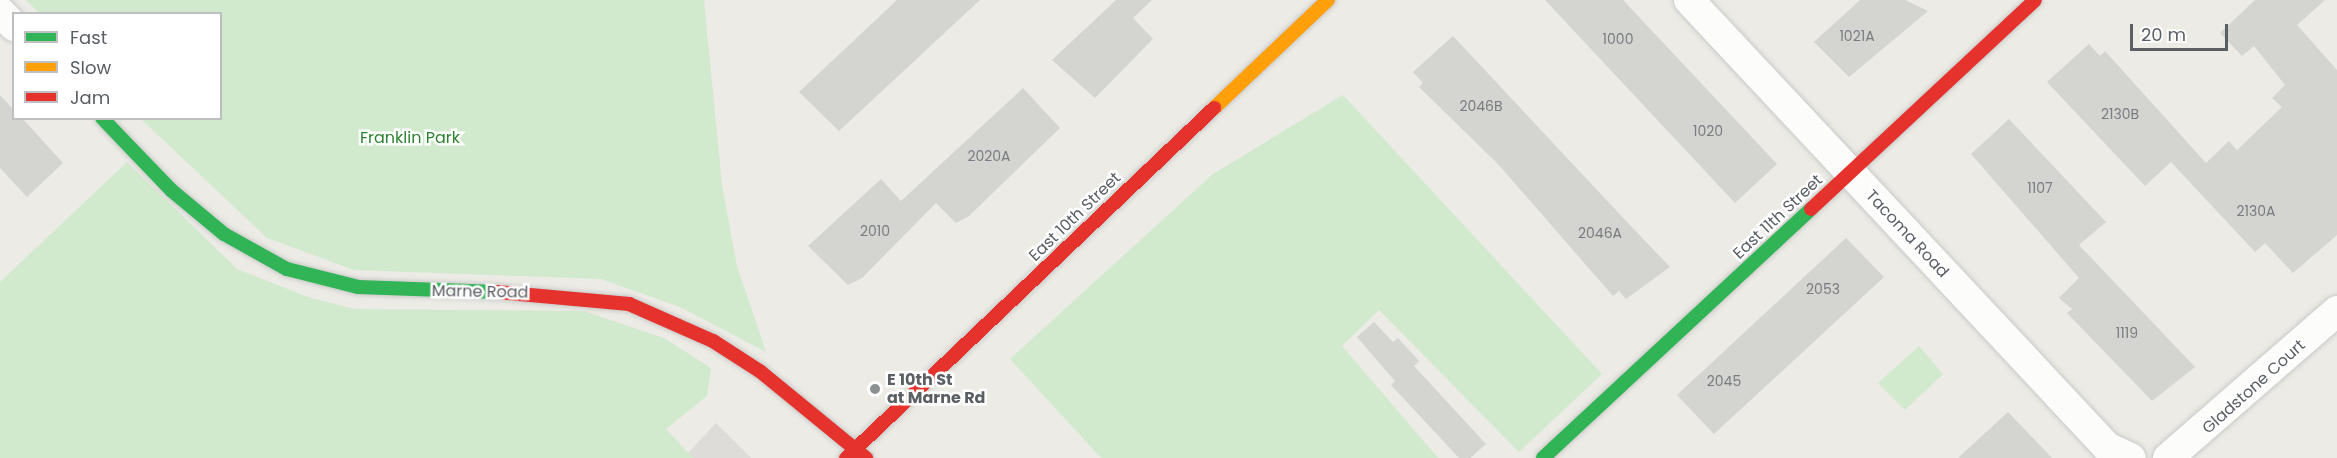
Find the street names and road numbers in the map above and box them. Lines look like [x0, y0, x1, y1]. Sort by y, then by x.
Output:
street label: East 10th Street [1025, 168, 1125, 266]
street label: East 11th Street [1729, 171, 1827, 263]
street label: Tacoma Road [1862, 186, 1952, 282]
street label: Marne Road [432, 282, 528, 302]
street label: Gladstone Court [2199, 336, 2309, 438]

